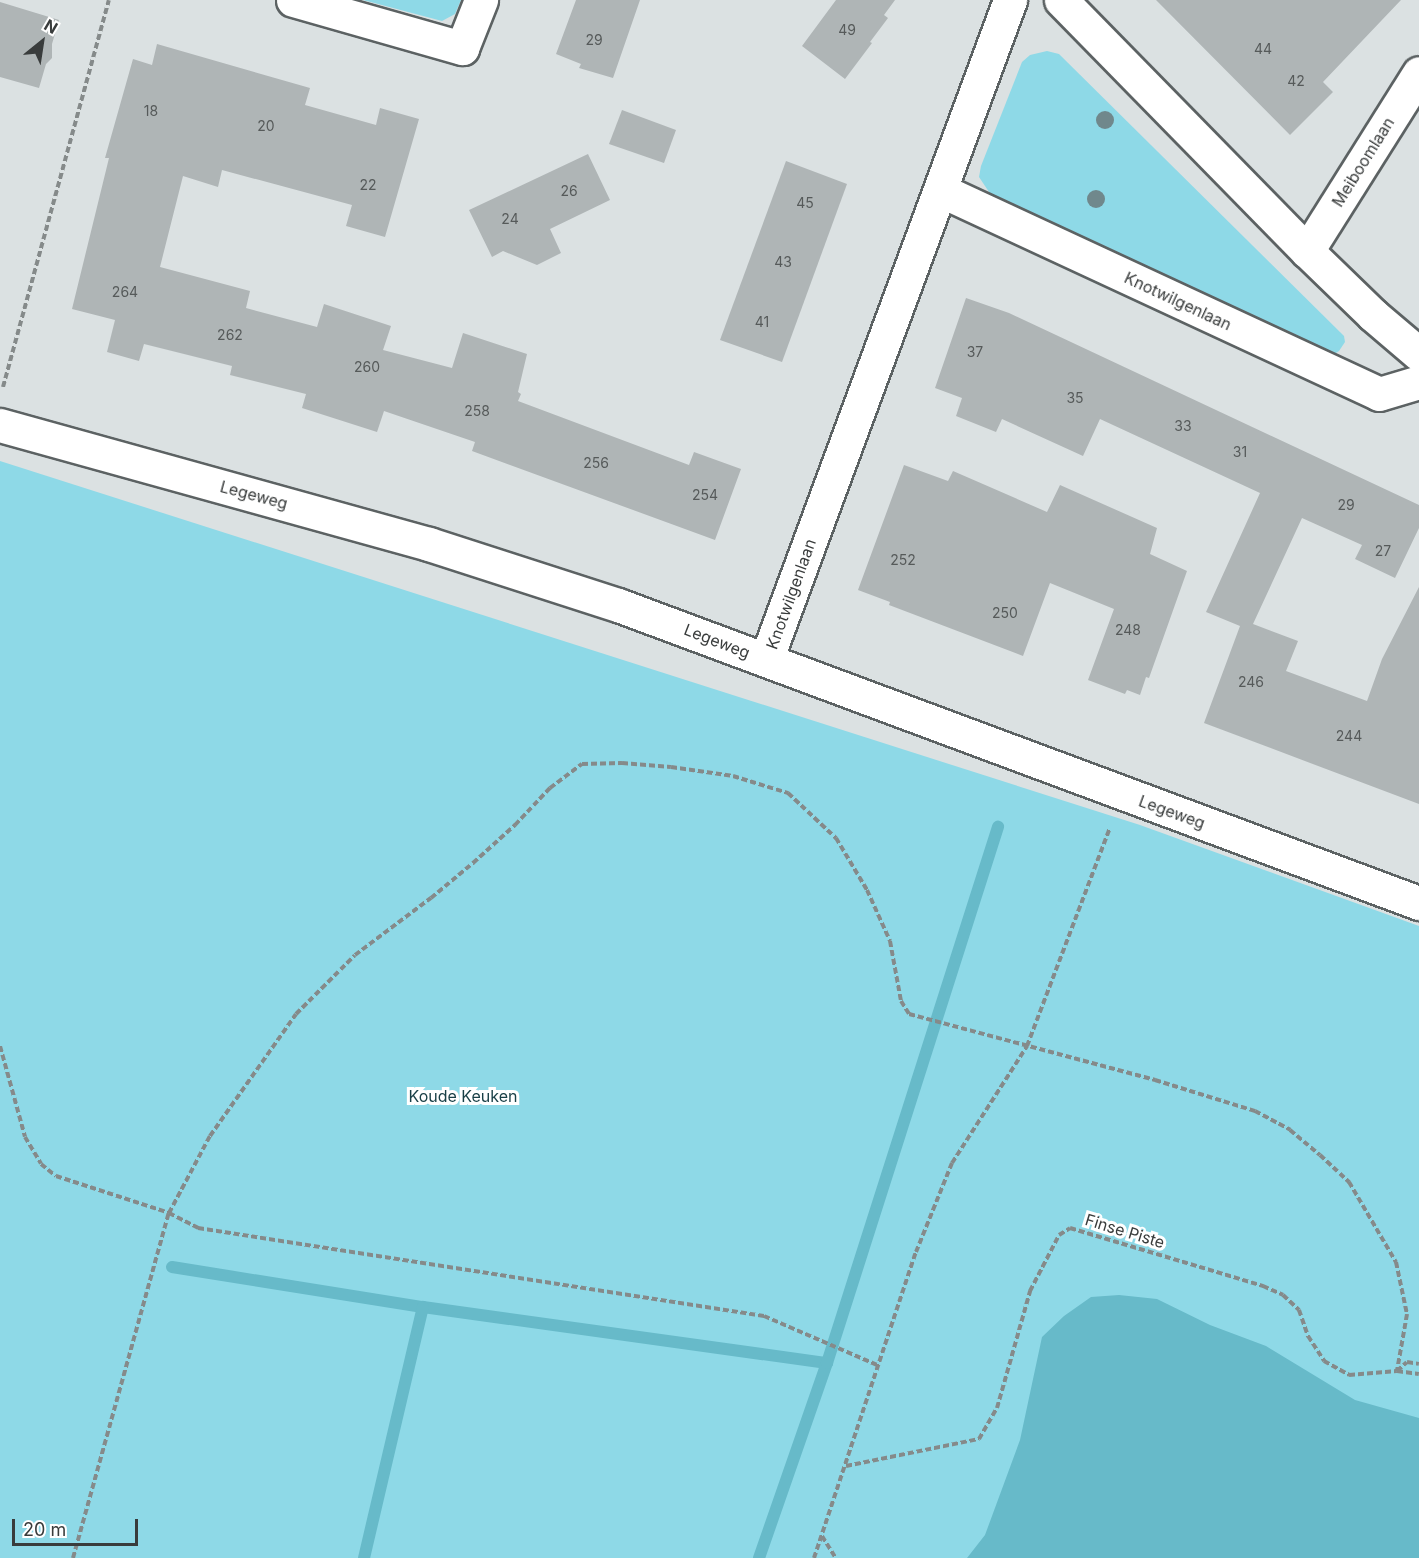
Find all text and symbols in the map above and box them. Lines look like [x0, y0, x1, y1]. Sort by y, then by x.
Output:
north arrow [12, 12, 72, 72]
text: N [41, 15, 61, 38]
house number: 49 [838, 22, 856, 38]
house number: 29 [585, 32, 603, 48]
house number: 44 [1254, 41, 1272, 57]
house number: 42 [1287, 73, 1305, 89]
house number: 18 [144, 103, 158, 119]
street label: Meiboomlaan [1328, 114, 1398, 210]
house number: 20 [257, 118, 275, 134]
house number: 22 [359, 177, 377, 193]
house number: 26 [560, 183, 578, 199]
house number: 45 [796, 195, 814, 211]
house number: 24 [501, 211, 519, 227]
house number: 43 [774, 254, 792, 270]
street label: Knotwilgenlaan [1121, 268, 1235, 334]
house number: 264 [112, 284, 138, 300]
house number: 41 [755, 314, 769, 330]
house number: 262 [217, 327, 243, 343]
house number: 37 [967, 344, 983, 360]
house number: 260 [354, 359, 380, 375]
house number: 35 [1066, 390, 1084, 406]
house number: 258 [464, 403, 490, 419]
house number: 33 [1174, 418, 1192, 434]
house number: 31 [1233, 444, 1247, 460]
house number: 256 [583, 455, 609, 471]
street label: Legeweg [218, 477, 290, 513]
house number: 254 [692, 487, 718, 503]
house number: 29 [1337, 497, 1355, 513]
street label: Knotwilgenlaan [762, 536, 820, 652]
house number: 27 [1375, 543, 1391, 559]
house number: 252 [890, 552, 916, 568]
house number: 250 [992, 605, 1018, 621]
street label: Legeweg [681, 620, 753, 662]
house number: 248 [1115, 622, 1141, 638]
house number: 246 [1238, 674, 1264, 690]
house number: 244 [1336, 728, 1362, 744]
street label: Legeweg [1136, 791, 1208, 833]
park label: Koude Keuken [409, 1086, 517, 1106]
street label: Finse Piste [1083, 1210, 1167, 1252]
scale bar [15, 1507, 141, 1545]
text: 20 m [23, 1519, 66, 1540]

